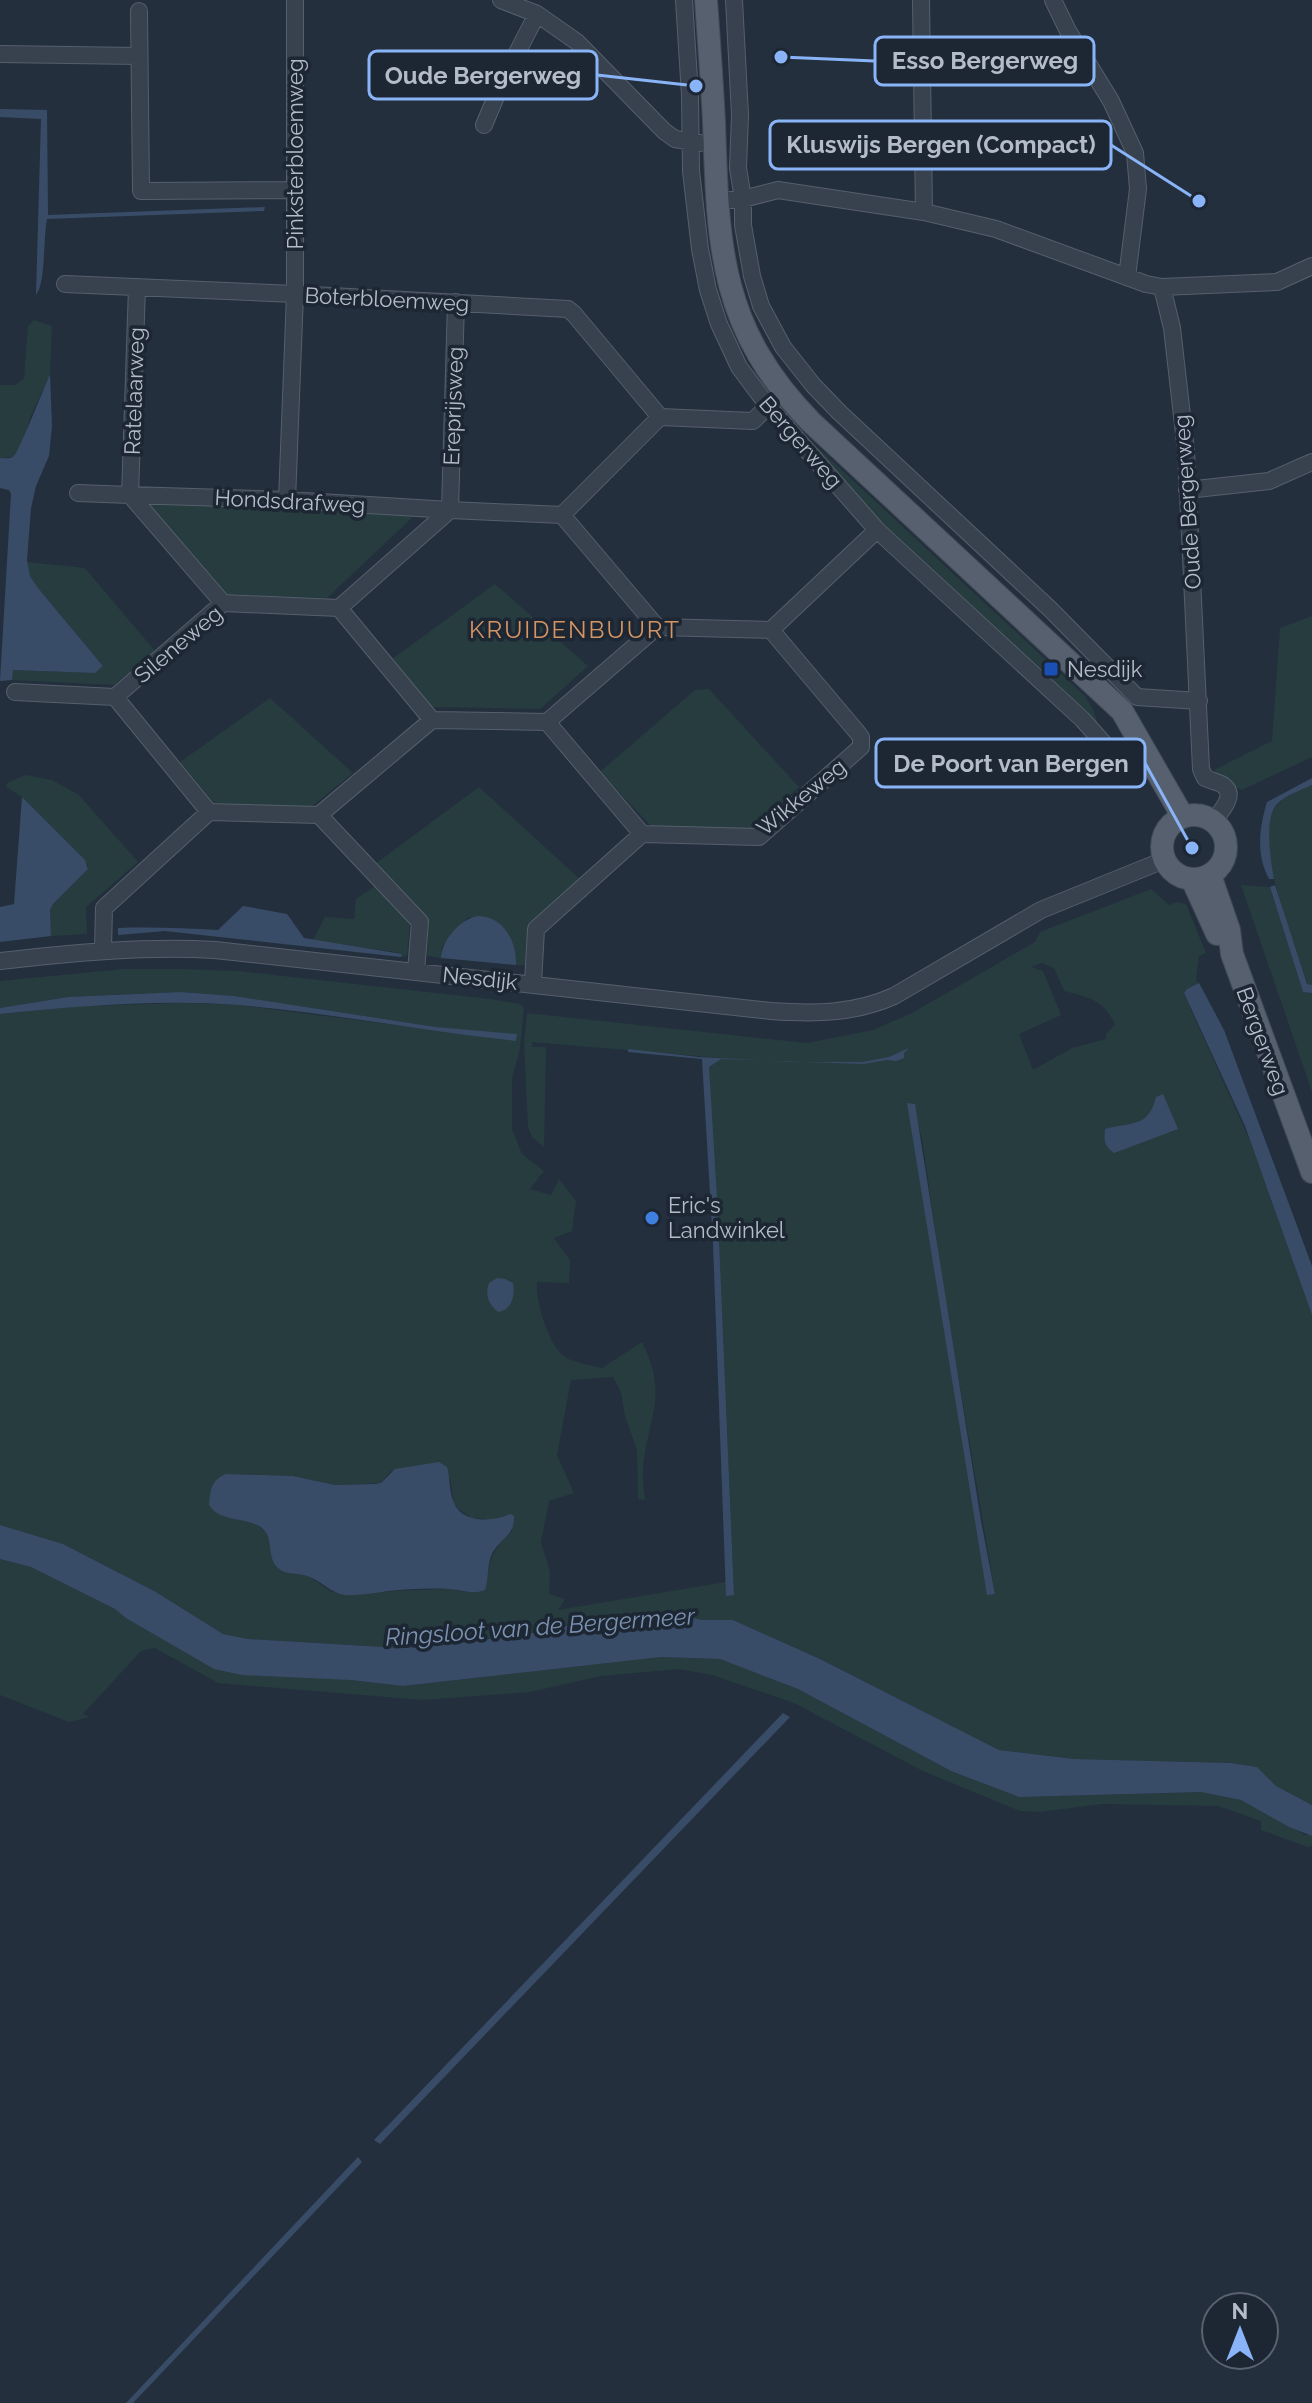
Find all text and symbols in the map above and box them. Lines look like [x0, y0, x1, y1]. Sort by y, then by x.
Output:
callout: Esso Bergerweg [875, 37, 1094, 85]
text: Esso Bergerweg [892, 46, 1078, 75]
callout: Oude Bergerweg [369, 51, 597, 99]
street label: Pinksterbloemweg [282, 59, 308, 249]
text: Oude Bergerweg [385, 61, 581, 90]
callout: Kluswijs Bergen (Compact) [770, 121, 1111, 169]
text: Kluswijs Bergen (Compact) [786, 130, 1096, 159]
street label: Boterbloemweg [304, 282, 470, 316]
street label: Ratelaarweg [119, 327, 149, 455]
street label: Ereprijsweg [438, 346, 468, 466]
street label: Bergerweg [754, 391, 848, 493]
street label: Oude Bergerweg [1168, 414, 1206, 590]
street label: Hondsdrafweg [214, 484, 366, 518]
street label: Sileneweg [129, 600, 227, 688]
district label: KRUIDENBUURT [469, 615, 681, 644]
place label: Nesdijk [1067, 656, 1143, 682]
marker: Nesdijk [1042, 660, 1060, 678]
callout: De Poort van Bergen [876, 739, 1145, 787]
text: De Poort van Bergen [893, 749, 1129, 778]
street label: Wikkeweg [751, 753, 851, 841]
street label: Nesdijk [441, 961, 519, 995]
street label: Bergerweg [1231, 983, 1295, 1099]
place label: Eric's Landwinkel [668, 1192, 785, 1243]
marker: Eric's Landwinkel [643, 1209, 661, 1227]
water label: Ringsloot van de Bergermeer [384, 1601, 697, 1652]
north arrow [1200, 2291, 1280, 2371]
text: N [1232, 2298, 1248, 2324]

